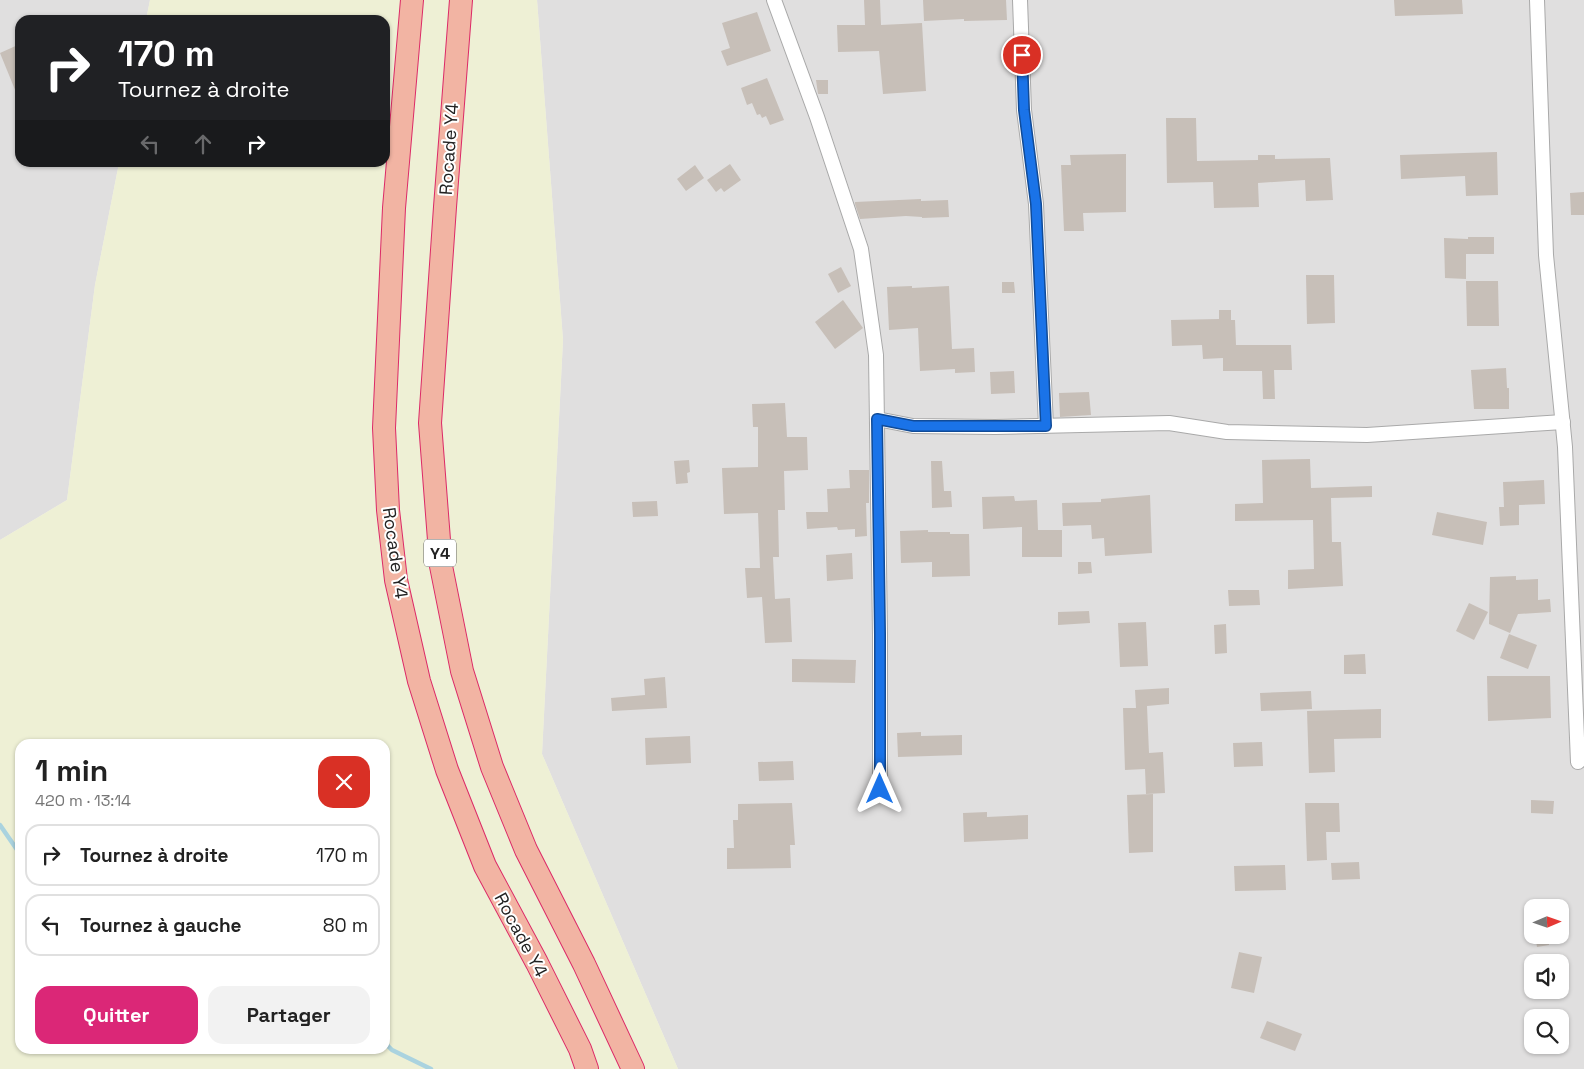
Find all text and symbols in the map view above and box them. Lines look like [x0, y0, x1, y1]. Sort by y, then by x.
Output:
text: 170 m [118, 32, 215, 76]
pin [1001, 34, 1043, 76]
icon: right [35, 35, 100, 100]
icon: arrive [1008, 41, 1036, 69]
text: Tournez à droite [118, 75, 289, 103]
street label: Rocade Y4 [434, 102, 463, 196]
icon: left [136, 130, 164, 158]
icon: ahead [189, 130, 217, 158]
icon: right [242, 130, 270, 158]
street label: Rocade Y4 [378, 506, 413, 600]
road number: Y4 [424, 540, 456, 566]
text: 1 min [35, 751, 108, 790]
button: close [318, 756, 370, 808]
position arrow [853, 762, 905, 814]
text: 420 m · 13:14 [35, 790, 131, 811]
icon: right [37, 841, 65, 869]
text: Tournez à droite [80, 843, 229, 868]
text: 170 m [316, 843, 368, 868]
street label: Rocade Y4 [490, 889, 553, 981]
north arrow [1524, 899, 1569, 944]
map controls [1524, 899, 1569, 1054]
icon: left [37, 911, 65, 939]
text: Tournez à gauche [80, 913, 242, 938]
text: 80 m [323, 913, 368, 938]
button: sound [1524, 954, 1569, 999]
button: Quitter [35, 986, 198, 1044]
button: Partager [208, 986, 370, 1044]
button: search [1524, 1009, 1569, 1054]

